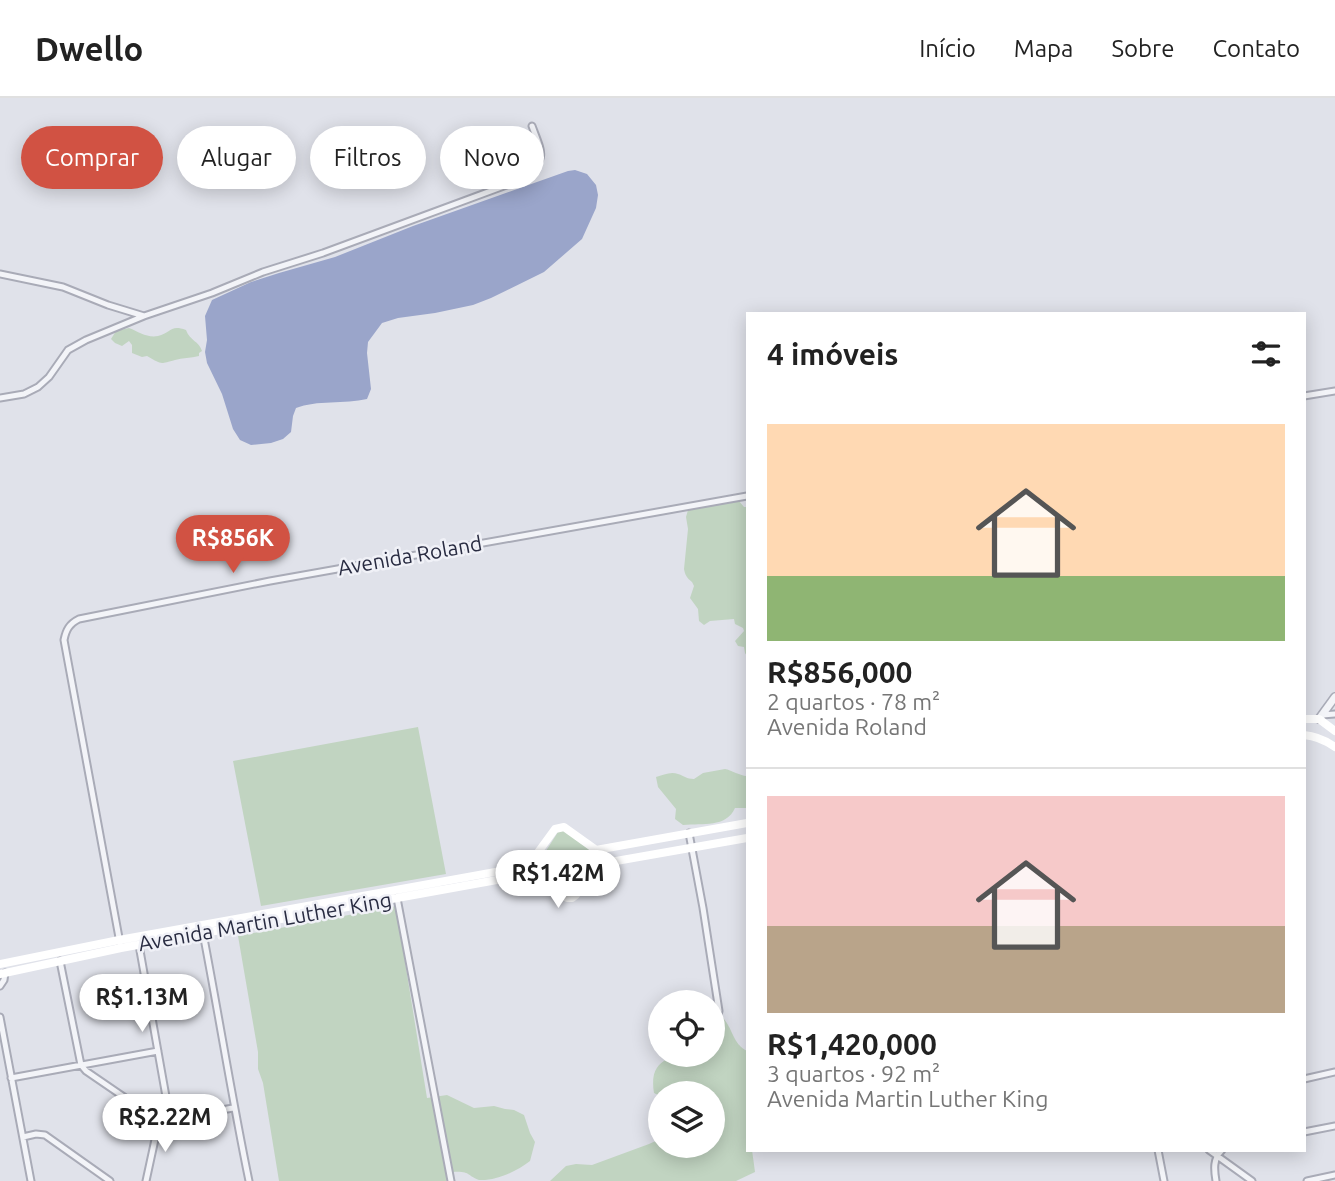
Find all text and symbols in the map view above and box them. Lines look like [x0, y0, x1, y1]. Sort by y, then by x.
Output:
text: Dwello [35, 30, 143, 67]
text: Início [919, 35, 976, 62]
text: Mapa [1014, 35, 1073, 62]
text: Sobre [1111, 35, 1174, 62]
text: Contato [1212, 35, 1300, 62]
chip: Comprar [21, 126, 163, 189]
chip: Alugar [177, 126, 296, 189]
chip: Filtros [310, 126, 426, 189]
chip: Novo [440, 126, 544, 189]
icon: filters [1247, 335, 1285, 373]
text: 4 imóveis [767, 337, 898, 371]
icon: home [963, 470, 1089, 596]
pin: R$856K [176, 516, 290, 575]
text: R$856K [192, 525, 274, 550]
street label: Avenida Roland [336, 531, 484, 580]
text: R$856,000 [767, 655, 913, 689]
text: 2 quartos · 78 m² [767, 689, 940, 714]
text: Avenida Roland [767, 714, 927, 739]
icon: home [963, 842, 1089, 968]
pin: R$1.42M [493, 850, 623, 910]
text: R$1.42M [511, 860, 605, 885]
street label: Avenida Martin Luther King [136, 887, 393, 955]
pin: R$1.13M [77, 974, 207, 1034]
text: R$1.13M [95, 984, 189, 1009]
map controls [648, 990, 725, 1158]
button: locate [648, 990, 725, 1067]
text: R$1,420,000 [767, 1027, 937, 1061]
text: 3 quartos · 92 m² [767, 1061, 940, 1086]
button: layers [648, 1081, 725, 1158]
text: Avenida Martin Luther King [767, 1086, 1048, 1111]
pin: R$2.22M [100, 1094, 230, 1154]
text: R$2.22M [118, 1104, 212, 1129]

